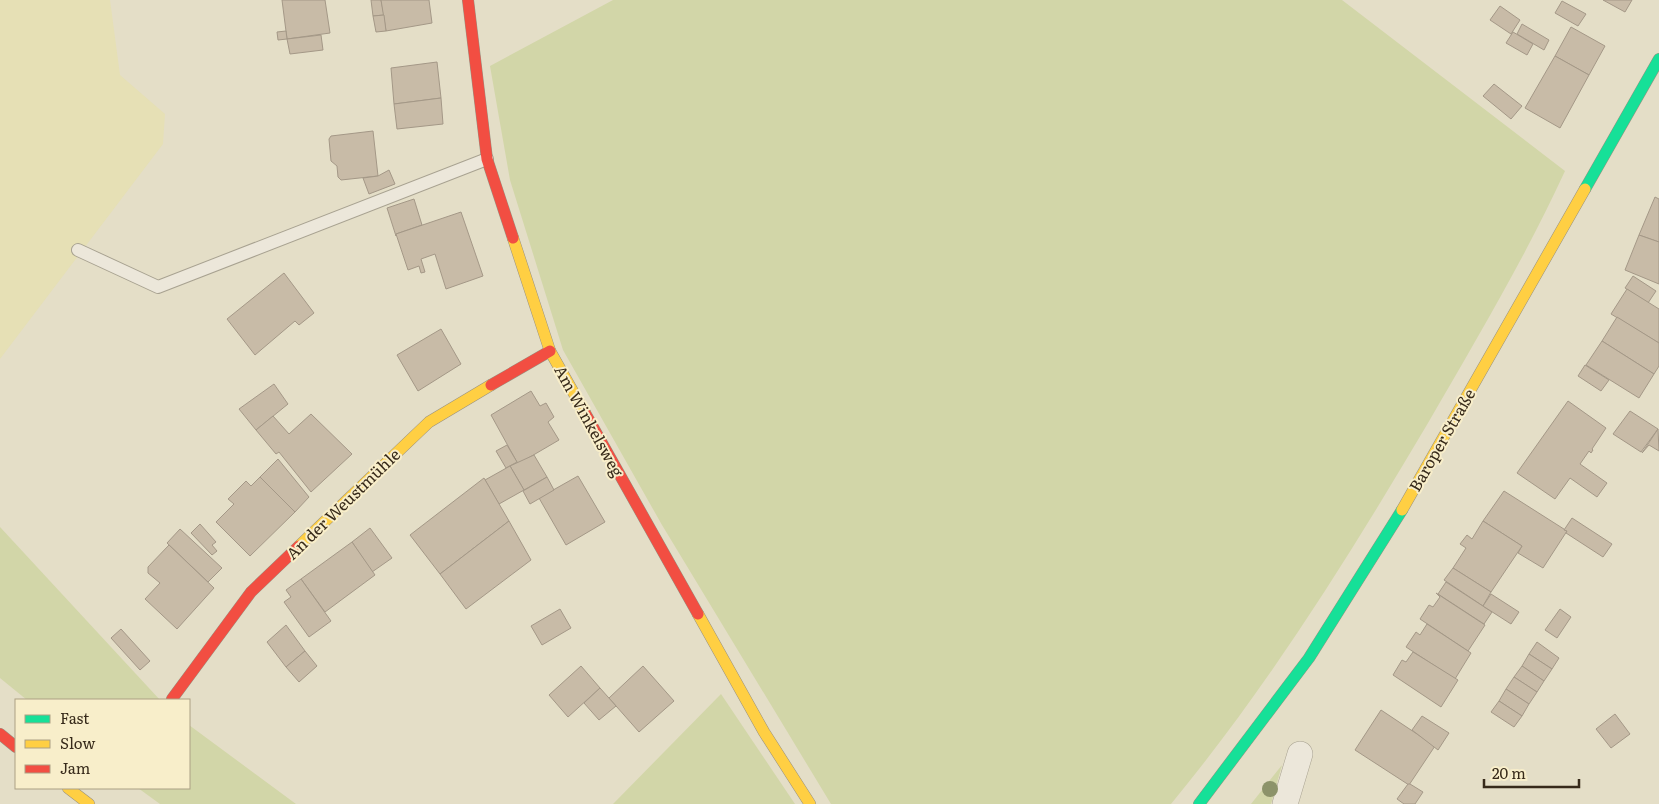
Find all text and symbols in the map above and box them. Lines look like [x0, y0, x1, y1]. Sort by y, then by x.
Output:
street label: Am Winkelsweg [549, 360, 631, 481]
street label: Baroper Straße [1402, 384, 1480, 495]
street label: An der Weustmühle [280, 442, 405, 564]
legend [15, 699, 190, 789]
text: Fast [60, 706, 89, 729]
text: Slow [60, 731, 95, 754]
text: Jam [60, 756, 91, 779]
scale bar [1484, 756, 1579, 788]
text: 20 m [1492, 761, 1526, 784]

